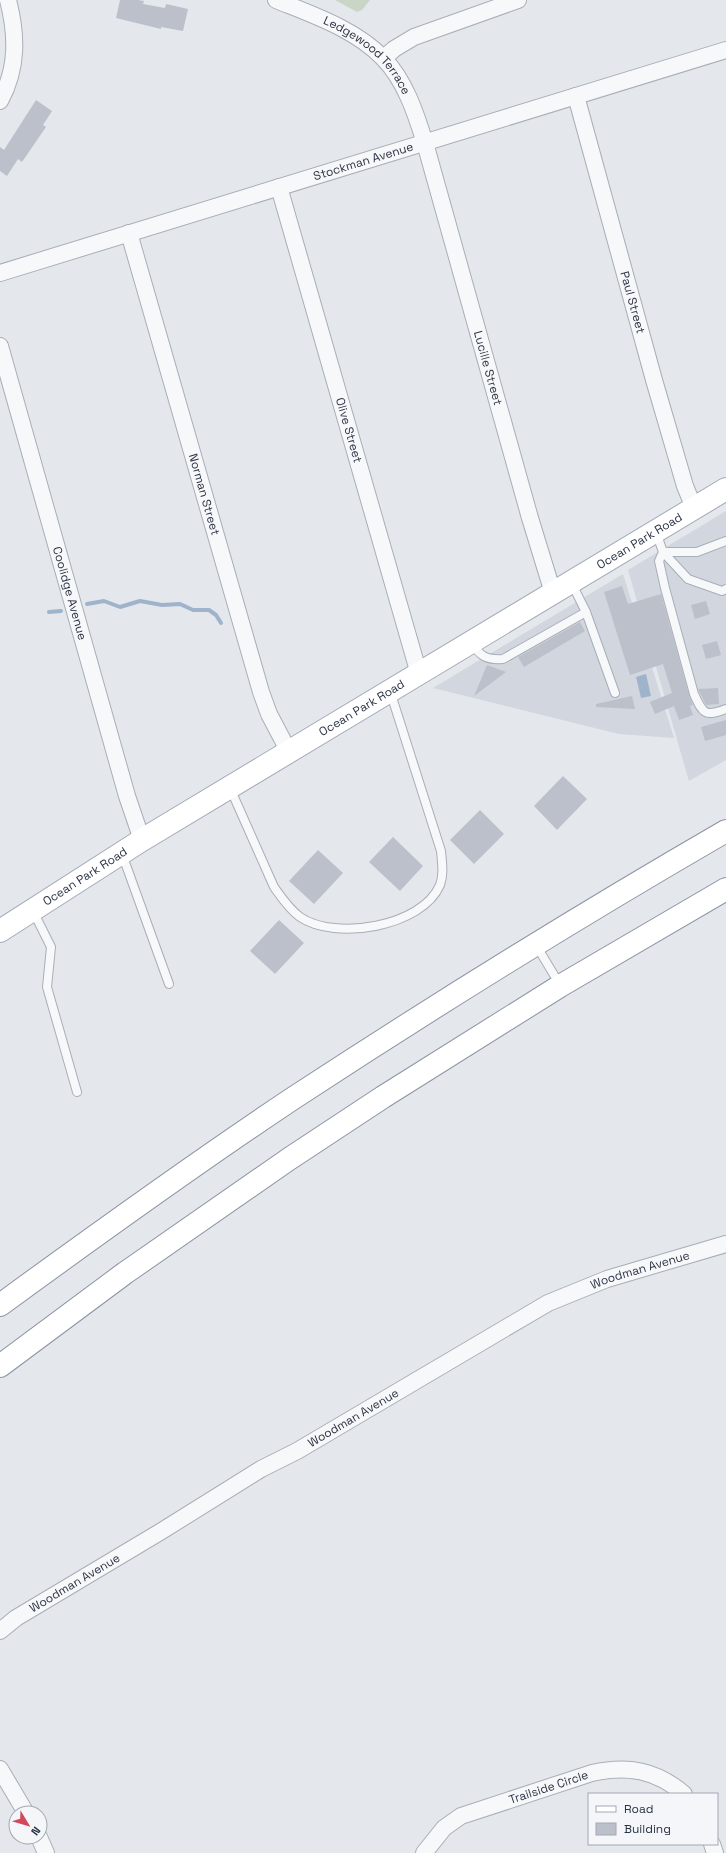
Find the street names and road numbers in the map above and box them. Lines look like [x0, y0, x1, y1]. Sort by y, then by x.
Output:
street label: Ledgewood Terrace [321, 12, 414, 97]
street label: Stockman Avenue [311, 139, 415, 184]
street label: Paul Street [616, 269, 649, 335]
street label: Lucille Street [470, 329, 506, 407]
street label: Olive Street [332, 396, 366, 465]
street label: Norman Street [185, 452, 224, 537]
street label: Ocean Park Road [594, 509, 685, 573]
street label: Coolidge Avenue [49, 545, 91, 642]
street label: Ocean Park Road [316, 676, 408, 740]
street label: Ocean Park Road [40, 844, 130, 909]
street label: Woodman Avenue [588, 1247, 692, 1293]
street label: Woodman Avenue [305, 1385, 402, 1451]
street label: Woodman Avenue [26, 1550, 123, 1616]
street label: Trailside Circle [507, 1767, 590, 1808]

